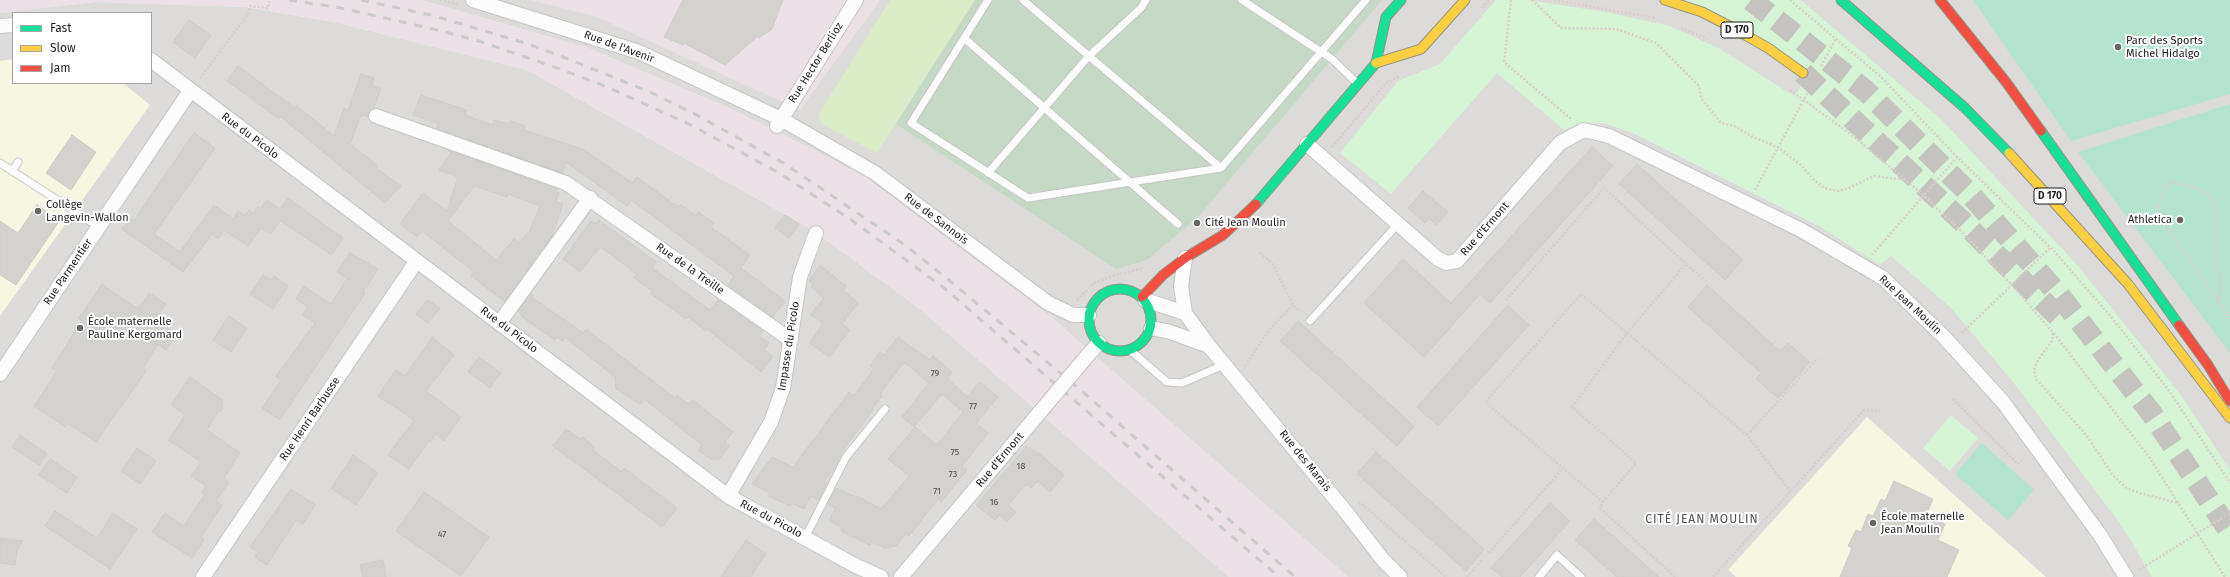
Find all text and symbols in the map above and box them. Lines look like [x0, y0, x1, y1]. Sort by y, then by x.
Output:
legend [12, 12, 152, 84]
street label: Rue Hector Berlioz [786, 20, 846, 106]
text: Fast [50, 21, 72, 35]
road number: D 170 [1721, 22, 1753, 38]
street label: Rue de l'Avenir [582, 28, 656, 66]
place label: Parc des Sports Michel Hidalgo [2126, 34, 2203, 60]
text: Slow [50, 41, 76, 55]
marker: Parc des Sports Michel Hidalgo [2113, 42, 2123, 52]
text: Jam [50, 61, 70, 75]
street label: Rue du Picolo [219, 110, 281, 162]
road number: D 170 [2034, 188, 2066, 204]
street label: Rue de Sannois [901, 191, 971, 247]
place label: Collège Langevin-Wallon [46, 198, 129, 224]
street label: Rue d'Ermont [1458, 199, 1512, 259]
marker: Collège Langevin-Wallon [33, 206, 43, 216]
place label: Athletica [2128, 213, 2172, 227]
marker: Athletica [2175, 215, 2185, 225]
place label: Cité Jean Moulin [1205, 216, 1286, 230]
marker: Cité Jean Moulin [1192, 218, 1202, 228]
street label: Rue Parmentier [41, 236, 95, 308]
street label: Rue de la Treille [653, 241, 727, 297]
street label: Rue Jean Moulin [1876, 273, 1944, 337]
street label: Impasse du Picolo [775, 300, 803, 392]
street label: Rue du Picolo [478, 304, 540, 356]
place label: École maternelle Pauline Kergomard [88, 315, 182, 341]
marker: École maternelle Pauline Kergomard [75, 323, 85, 333]
house number: 79 [931, 368, 939, 378]
street label: Rue Henri Barbusse [277, 375, 343, 463]
house number: 77 [969, 401, 977, 411]
street label: Rue des Marais [1276, 428, 1334, 494]
street label: Rue d'Ermont [973, 430, 1027, 490]
house number: 75 [951, 447, 959, 457]
house number: 18 [1017, 461, 1025, 471]
house number: 73 [949, 469, 957, 479]
house number: 71 [933, 486, 941, 496]
street label: Rue du Picolo [738, 497, 804, 541]
house number: 16 [990, 497, 998, 507]
place label: École maternelle Jean Moulin [1881, 510, 1964, 536]
district label: CITÉ JEAN MOULIN [1645, 513, 1759, 527]
marker: École maternelle Jean Moulin [1868, 518, 1878, 528]
house number: 47 [438, 529, 446, 539]

